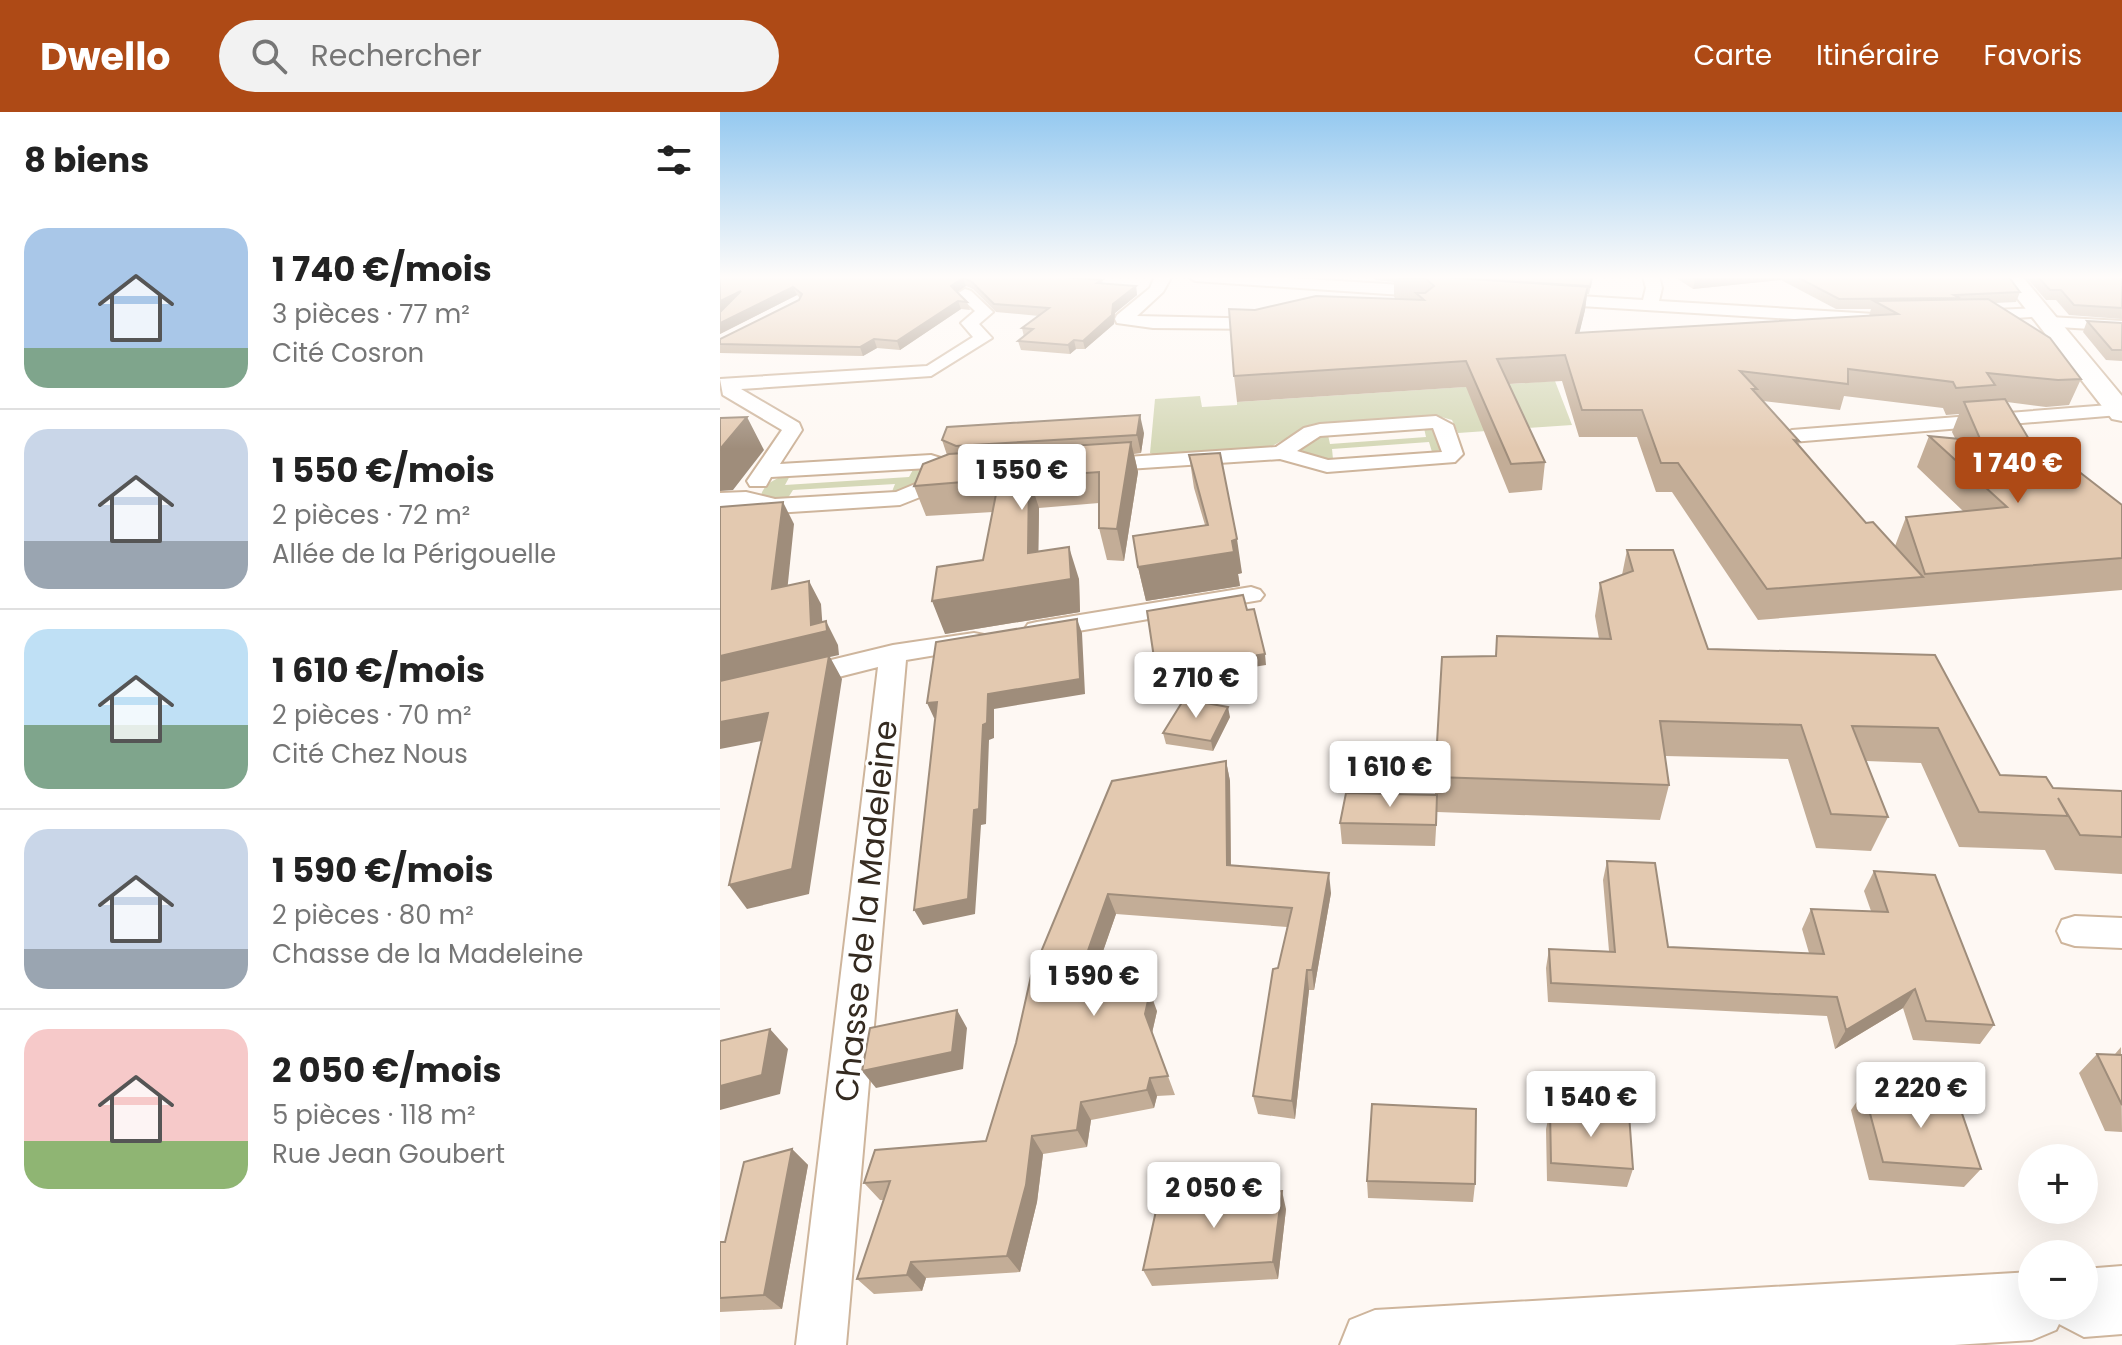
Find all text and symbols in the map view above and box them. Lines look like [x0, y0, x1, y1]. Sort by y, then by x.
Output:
search box [219, 20, 779, 92]
text: Dwello [40, 30, 171, 83]
icon: search [247, 34, 291, 78]
text: Rechercher [311, 34, 482, 77]
text: Carte [1694, 36, 1772, 75]
text: Itinéraire [1816, 36, 1939, 75]
text: Favoris [1983, 36, 2082, 75]
text: 8 biens [24, 136, 149, 184]
icon: filters [652, 138, 696, 182]
text: 1 740 €/mois [272, 245, 492, 293]
icon: home [88, 260, 184, 356]
text: 3 pièces · 77 m² [272, 296, 470, 332]
text: Cité Cosron [272, 335, 424, 371]
pin: 1 740 € [1944, 437, 2092, 505]
pin: 1 550 € [948, 444, 1096, 512]
text: 1 740 € [1973, 445, 2063, 481]
text: 1 550 €/mois [272, 446, 495, 494]
text: 1 550 € [976, 452, 1068, 488]
icon: home [88, 461, 184, 557]
text: 2 pièces · 72 m² [272, 497, 470, 533]
text: Allée de la Périgouelle [272, 536, 556, 572]
text: 1 610 €/mois [272, 646, 485, 694]
pin: 2 710 € [1122, 652, 1270, 720]
text: 2 710 € [1152, 660, 1240, 696]
icon: home [88, 661, 184, 757]
text: 2 pièces · 70 m² [272, 697, 472, 733]
street label: Chasse de la Madeleine [823, 718, 908, 1104]
text: Cité Chez Nous [272, 736, 468, 772]
pin: 1 610 € [1316, 741, 1464, 809]
text: 1 610 € [1348, 749, 1432, 785]
text: 1 590 €/mois [272, 846, 494, 894]
icon: home [88, 861, 184, 957]
text: 2 pièces · 80 m² [272, 897, 474, 933]
text: Chasse de la Madeleine [272, 936, 583, 972]
pin: 1 590 € [1020, 950, 1168, 1018]
text: 1 590 € [1048, 958, 1140, 994]
text: 2 050 €/mois [272, 1046, 501, 1094]
icon: home [88, 1061, 184, 1157]
pin: 2 220 € [1847, 1062, 1995, 1130]
text: 2 220 € [1874, 1070, 1968, 1106]
pin: 1 540 € [1517, 1071, 1665, 1139]
text: 1 540 € [1545, 1079, 1637, 1115]
text: 5 pièces · 118 m² [272, 1097, 476, 1133]
text: Rue Jean Goubert [272, 1136, 505, 1172]
map controls [2018, 1144, 2098, 1320]
button: + [2018, 1144, 2098, 1224]
pin: 2 050 € [1140, 1162, 1288, 1230]
text: 2 050 € [1165, 1170, 1263, 1206]
button: − [2018, 1240, 2098, 1320]

